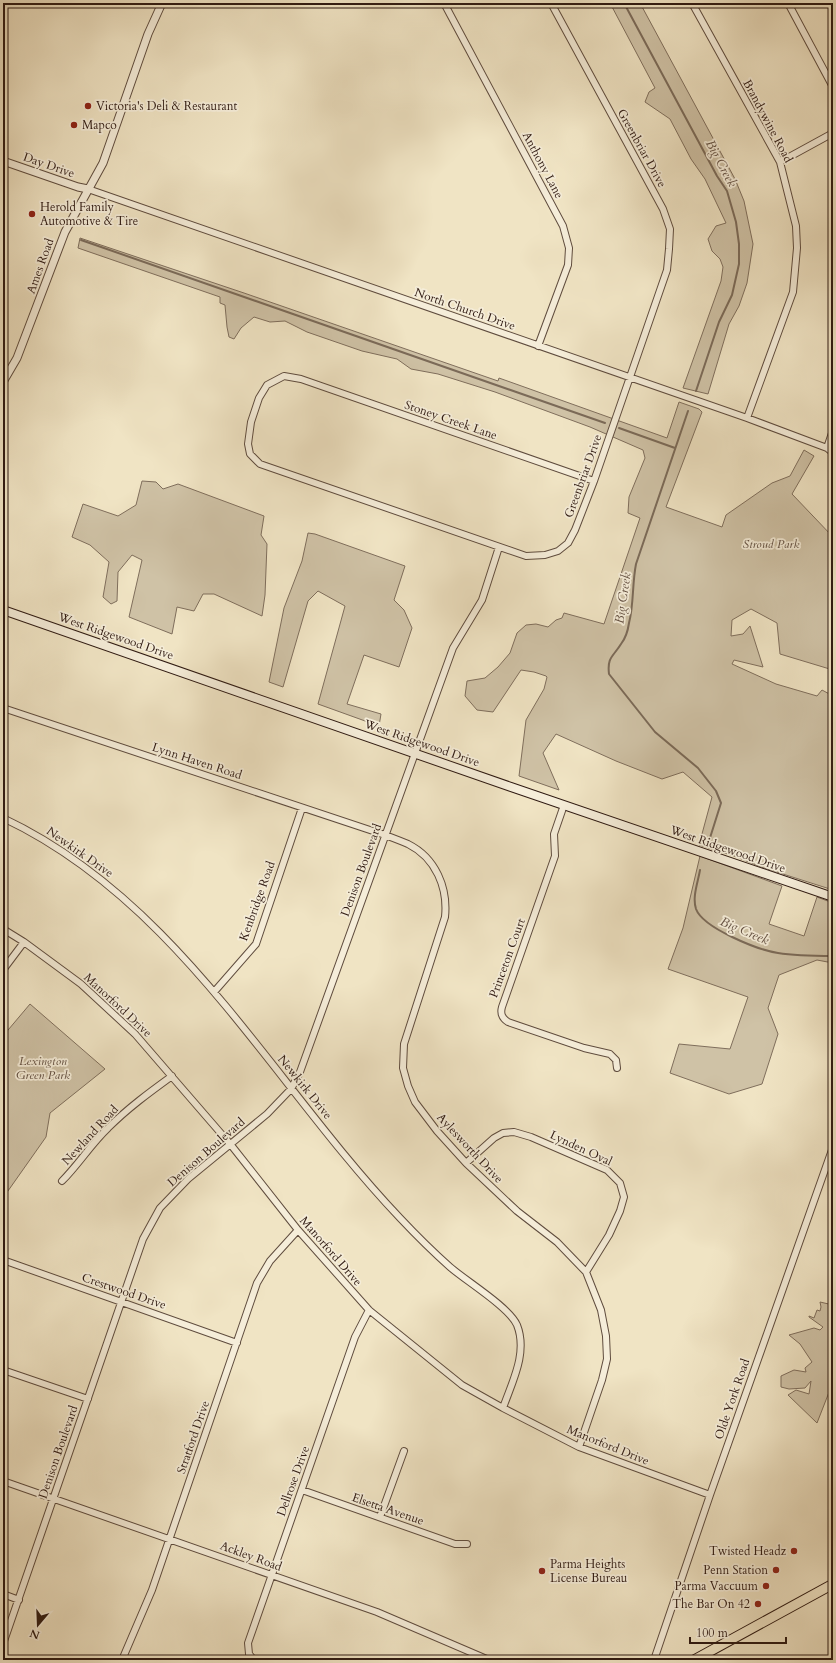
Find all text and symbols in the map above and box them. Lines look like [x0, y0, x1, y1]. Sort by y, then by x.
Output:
street label: Brandywine Road [739, 77, 797, 166]
place label: Victoria's Deli & Restaurant [96, 98, 238, 114]
marker: Victoria's Deli & Restaurant [83, 101, 93, 111]
street label: Greenbriar Drive [614, 106, 670, 190]
place label: Mapco [82, 117, 117, 133]
marker: Mapco [69, 120, 79, 130]
street label: Anthony Lane [519, 129, 567, 201]
water label: Big Creek [701, 137, 741, 191]
street label: Day Drive [21, 149, 77, 181]
place label: Herold Family Automotive & Tire [40, 199, 138, 229]
marker: Herold Family Automotive & Tire [27, 209, 37, 219]
street label: Ames Road [23, 236, 58, 296]
street label: North Church Drive [412, 284, 518, 334]
street label: Stoney Creek Lane [403, 397, 499, 443]
street label: Greenbriar Drive [561, 432, 605, 520]
park label: Stroud Park [743, 536, 799, 552]
water label: Big Creek [610, 571, 636, 625]
street label: West Ridgewood Drive [55, 608, 176, 663]
street label: West Ridgewood Drive [361, 715, 482, 770]
street label: Lynn Haven Road [150, 739, 245, 783]
street label: Denison Boulevard [337, 821, 385, 919]
street label: West Ridgewood Drive [667, 821, 788, 876]
street label: Newkirk Drive [43, 823, 117, 881]
street label: Kenbridge Road [235, 858, 279, 943]
water label: Big Creek [717, 913, 772, 949]
street label: Princeton Court [485, 916, 529, 1000]
street label: Manorford Drive [81, 969, 155, 1041]
street label: Newkirk Drive [274, 1052, 336, 1122]
park label: Lexington Green Park [16, 1053, 70, 1083]
street label: Newland Road [58, 1101, 122, 1168]
street label: Aylesworth Drive [433, 1109, 507, 1187]
street label: Denison Boulevard [164, 1114, 249, 1190]
street label: Lynden Oval [547, 1127, 615, 1169]
street label: Manorford Drive [296, 1213, 366, 1289]
street label: Crestwood Drive [80, 1269, 168, 1313]
street label: Olde York Road [711, 1356, 753, 1441]
street label: Stratford Drive [173, 1398, 213, 1476]
street label: Denison Boulevard [35, 1403, 82, 1501]
street label: Manorford Drive [565, 1421, 651, 1469]
street label: Dellrose Drive [273, 1444, 313, 1518]
street label: Elsetta Avenue [350, 1489, 426, 1529]
street label: Ackley Road [218, 1537, 285, 1575]
place label: Twisted Headz [709, 1543, 787, 1559]
marker: Twisted Headz [789, 1546, 799, 1556]
place label: Parma Heights License Bureau [550, 1556, 628, 1586]
place label: Penn Station [703, 1562, 768, 1578]
marker: Penn Station [771, 1565, 781, 1575]
marker: Parma Heights License Bureau [537, 1566, 547, 1576]
place label: Parma Vaccuum [675, 1578, 759, 1594]
marker: Parma Vaccuum [761, 1581, 771, 1591]
place label: The Bar On 42 [672, 1596, 750, 1612]
marker: The Bar On 42 [753, 1599, 763, 1609]
north arrow [18, 1605, 58, 1645]
scale bar [690, 1619, 786, 1645]
text: N [28, 1625, 42, 1643]
text: 100 m [696, 1625, 729, 1641]

